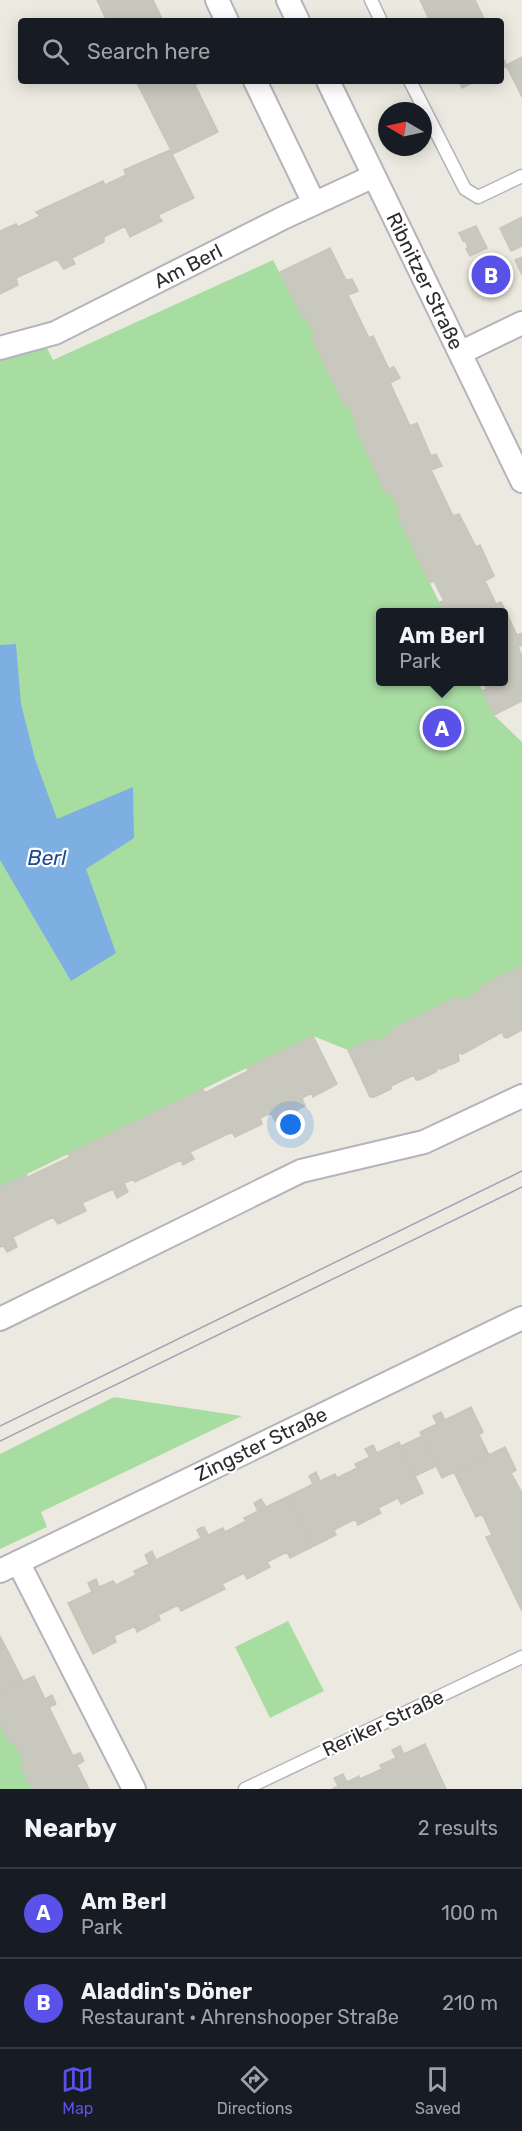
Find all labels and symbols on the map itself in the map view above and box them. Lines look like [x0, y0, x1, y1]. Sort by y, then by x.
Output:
north arrow [378, 102, 432, 156]
street label: Ribnitzer Straße [381, 208, 469, 354]
street label: Am Berl [150, 239, 226, 293]
pin: B [472, 252, 510, 298]
pin: A [422, 706, 462, 750]
water label: Berl [28, 845, 67, 870]
your location [276, 1110, 305, 1139]
street label: Zingster Straße [191, 1402, 331, 1486]
street label: Reriker Straße [318, 1684, 448, 1762]

